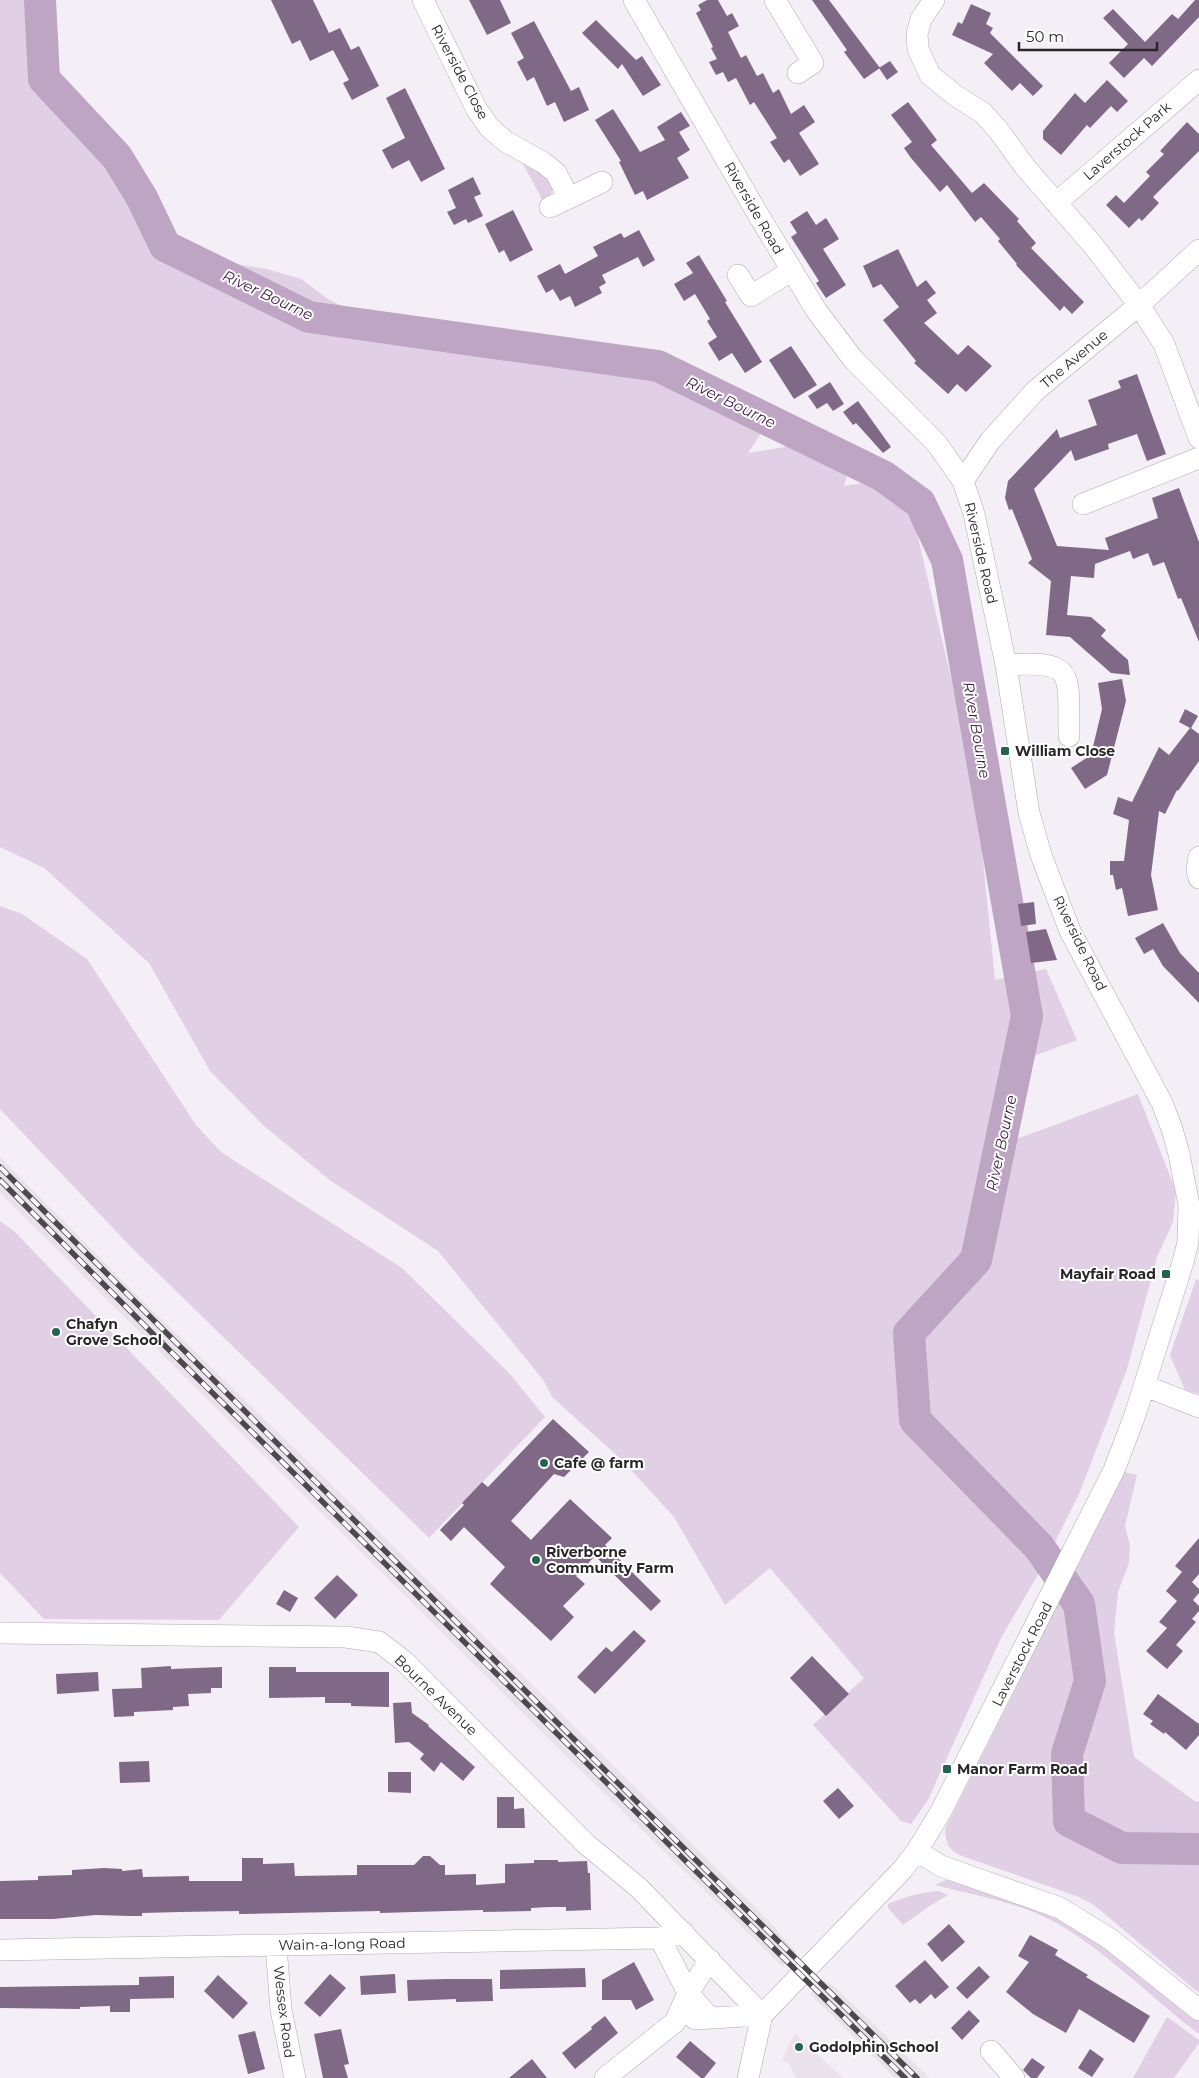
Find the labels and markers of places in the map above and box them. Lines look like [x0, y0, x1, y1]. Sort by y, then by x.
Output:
place label: William Close [1015, 742, 1115, 760]
marker: William Close [999, 745, 1011, 757]
place label: Mayfair Road [1060, 1265, 1156, 1283]
marker: Mayfair Road [1160, 1268, 1172, 1280]
place label: Chafyn Grove School [66, 1315, 162, 1349]
marker: Chafyn Grove School [50, 1326, 62, 1338]
place label: Cafe @ farm [554, 1454, 644, 1472]
marker: Cafe @ farm [538, 1457, 550, 1469]
place label: Riverborne Community Farm [546, 1543, 674, 1577]
marker: Riverborne Community Farm [530, 1554, 542, 1566]
place label: Manor Farm Road [957, 1760, 1088, 1778]
marker: Manor Farm Road [941, 1763, 953, 1775]
place label: Godolphin School [809, 2038, 939, 2056]
marker: Godolphin School [793, 2041, 805, 2053]

